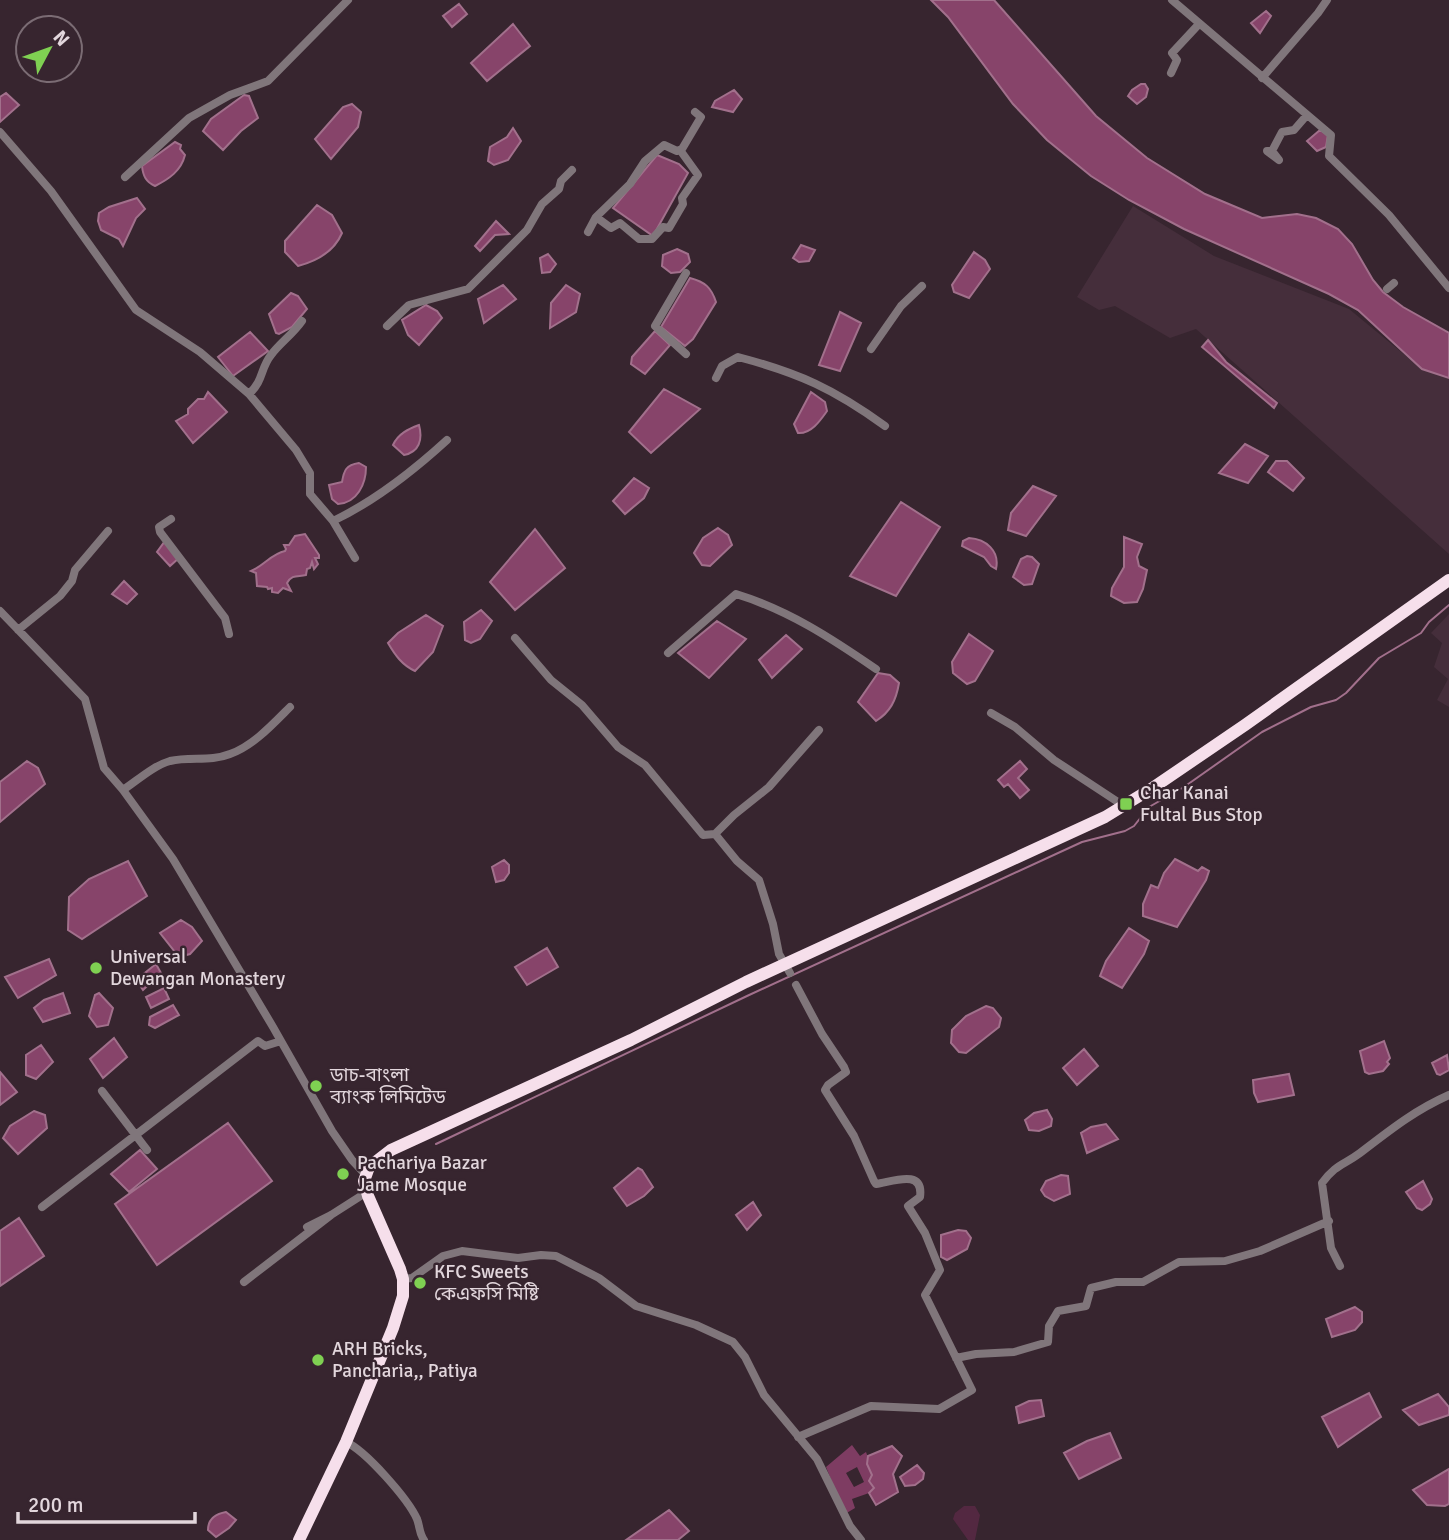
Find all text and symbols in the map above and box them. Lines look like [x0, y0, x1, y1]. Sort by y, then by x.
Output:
north arrow [14, 14, 84, 84]
text: N [48, 26, 74, 51]
place label: Char Kanai Fultal Bus Stop [1140, 781, 1262, 827]
marker: Char Kanai Fultal Bus Stop [1118, 796, 1134, 812]
place label: Universal Dewangan Monastery [110, 945, 285, 991]
marker: Universal Dewangan Monastery [88, 960, 104, 976]
place label: ডাচ-বাংলা ব্যাংক লিমিটেড [329, 1063, 446, 1109]
marker: ডাচ-বাংলা ব্যাংক লিমিটেড [308, 1078, 324, 1094]
place label: Pachariya Bazar Jame Mosque [357, 1151, 487, 1197]
marker: Pachariya Bazar Jame Mosque [335, 1166, 351, 1182]
place label: KFC Sweets কেএফসি মিষ্টি [434, 1260, 540, 1306]
marker: KFC Sweets কেএফসি মিষ্টি [412, 1275, 428, 1291]
place label: ARH Bricks, Pancharia,, Patiya [332, 1337, 478, 1383]
marker: ARH Bricks, Pancharia,, Patiya [310, 1352, 326, 1368]
scale bar [18, 1480, 194, 1524]
text: 200 m [28, 1492, 83, 1518]

